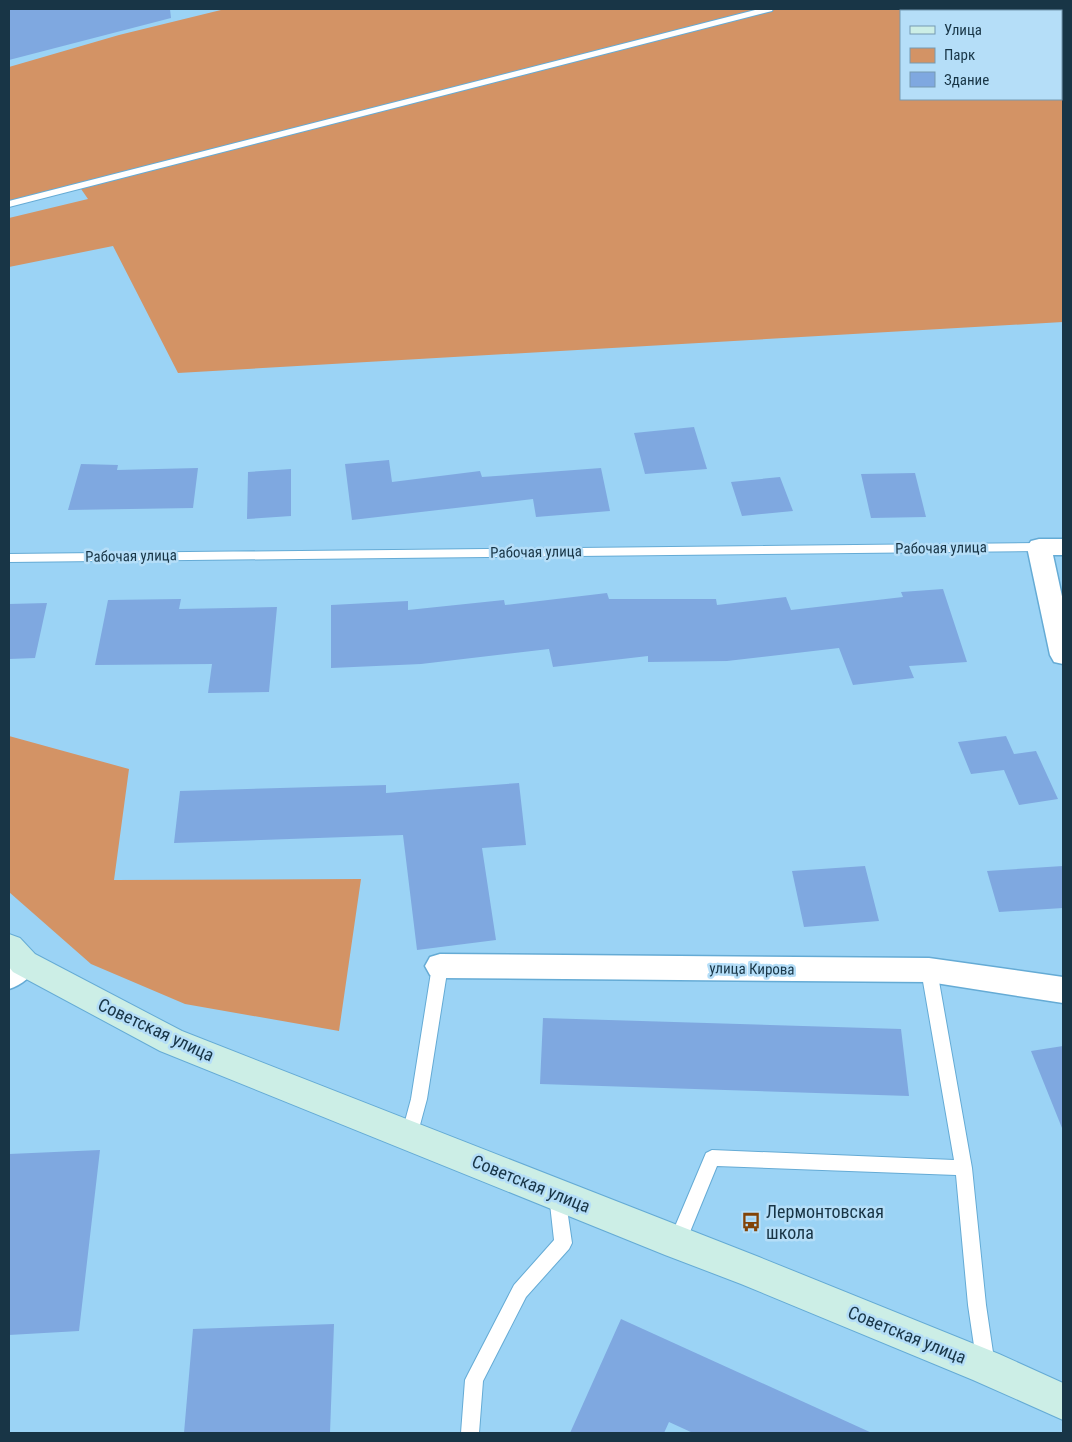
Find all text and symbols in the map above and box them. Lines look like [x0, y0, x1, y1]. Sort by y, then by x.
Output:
legend [900, 10, 1062, 100]
text: Улица [944, 21, 982, 39]
text: Парк [944, 46, 975, 64]
text: Здание [944, 71, 989, 89]
street label: Рабочая улица [895, 538, 987, 558]
street label: Рабочая улица [490, 542, 582, 562]
street label: Рабочая улица [85, 546, 177, 566]
street label: улица Кирова [709, 959, 795, 979]
street label: Советская улица [95, 994, 218, 1066]
street label: Советская улица [469, 1150, 593, 1217]
place label: Лермонтовская школа [766, 1201, 884, 1243]
bus stop icon: Лермонтовская школа [740, 1211, 762, 1233]
street label: Советская улица [845, 1301, 969, 1368]

